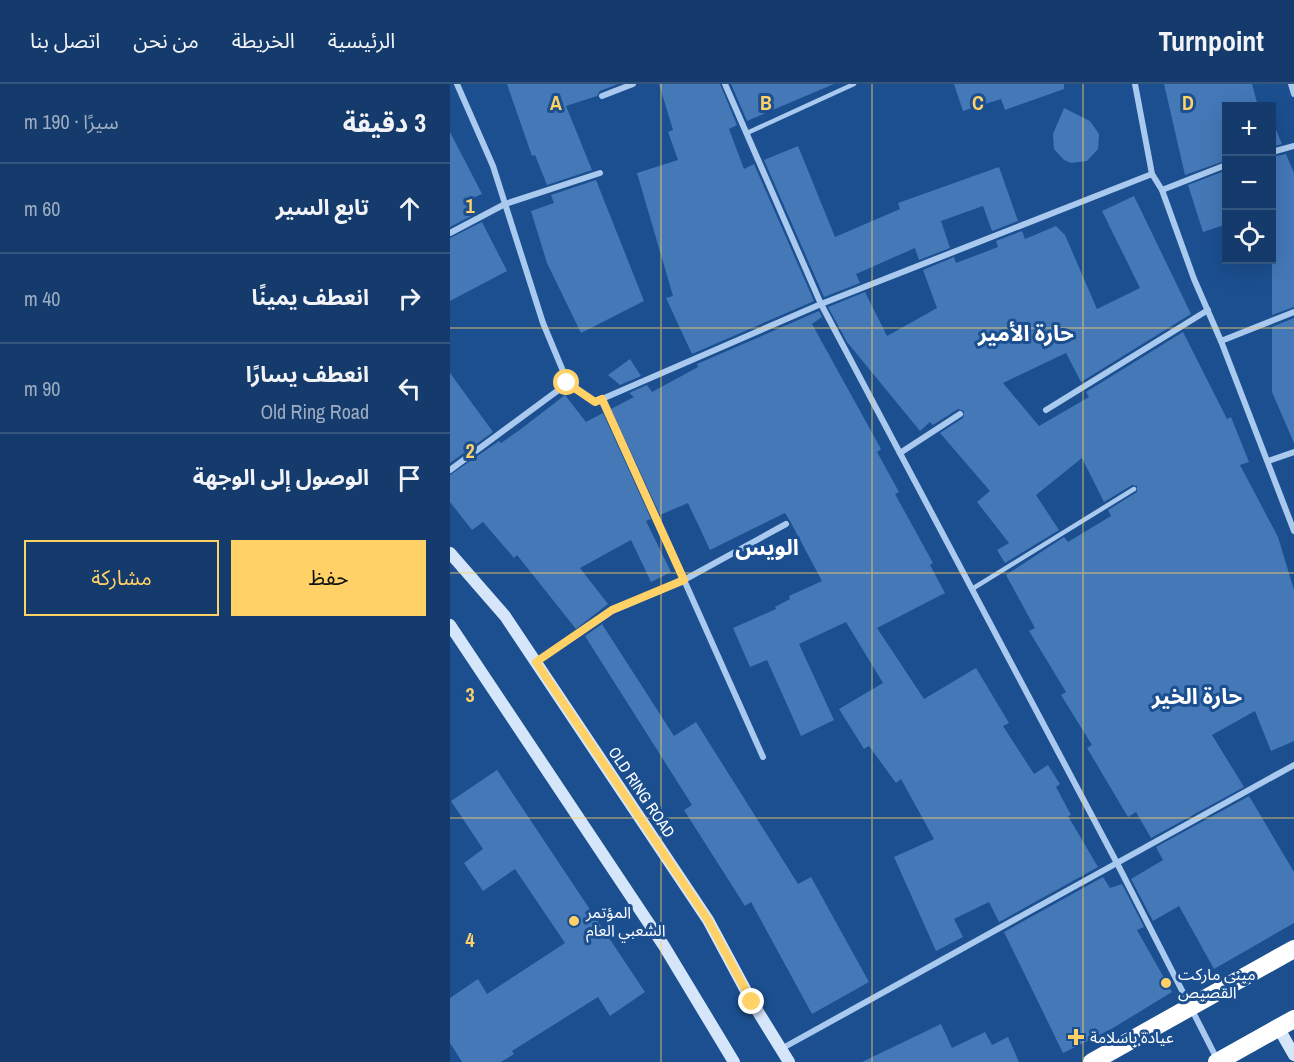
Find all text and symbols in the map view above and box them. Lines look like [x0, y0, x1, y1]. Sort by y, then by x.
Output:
text: Turnpoint [1159, 22, 1264, 60]
text: اتصل بنا [30, 26, 100, 55]
text: من نحن [133, 26, 199, 55]
text: الخريطة [232, 26, 295, 55]
text: الرئيسية [328, 26, 395, 55]
text: A [550, 89, 562, 116]
text: B [760, 89, 772, 116]
text: C [972, 89, 984, 116]
text: D [1182, 89, 1194, 116]
map controls [1222, 102, 1276, 264]
button: + [1222, 102, 1276, 156]
text: 3 دقيقة [343, 105, 426, 140]
text: سيرًا · 190 m [24, 108, 119, 135]
button: − [1222, 156, 1276, 210]
text: تابع السير [276, 192, 369, 222]
icon: ahead [393, 192, 426, 225]
text: 1 [465, 192, 475, 219]
text: 60 m [24, 195, 60, 222]
button: locate [1222, 210, 1276, 264]
text: انعطف يمينًا [251, 282, 369, 312]
icon: right [393, 282, 426, 315]
text: 40 m [24, 285, 60, 312]
district label: حارة الأمير [977, 318, 1074, 348]
text: انعطف يسارًا [246, 359, 369, 389]
route start [553, 369, 579, 395]
icon: left [393, 372, 426, 405]
text: 90 m [24, 375, 60, 402]
text: Old Ring Road [261, 398, 369, 425]
text: 2 [465, 437, 475, 464]
text: الوصول إلى الوجهة [193, 462, 369, 492]
icon: arrive [393, 462, 426, 495]
district label: الويس [735, 532, 799, 562]
button: مشاركة [24, 540, 219, 616]
button: حفظ [231, 540, 426, 616]
text: 3 [465, 681, 475, 708]
district label: حارة الخير [1151, 681, 1242, 711]
street label: OLD RING ROAD [604, 742, 680, 842]
place label: المؤتمر الشعبي العام [585, 901, 666, 943]
marker: المؤتمر الشعبي العام [567, 914, 581, 928]
text: 4 [465, 926, 475, 953]
place label: ميني ماركت القصيص [1178, 963, 1256, 1003]
marker: ميني ماركت القصيص [1159, 976, 1173, 990]
route end [738, 988, 764, 1014]
place label: عيادة باسلامة [1090, 1026, 1174, 1048]
marker: عيادة باسلامة [1067, 1028, 1085, 1046]

